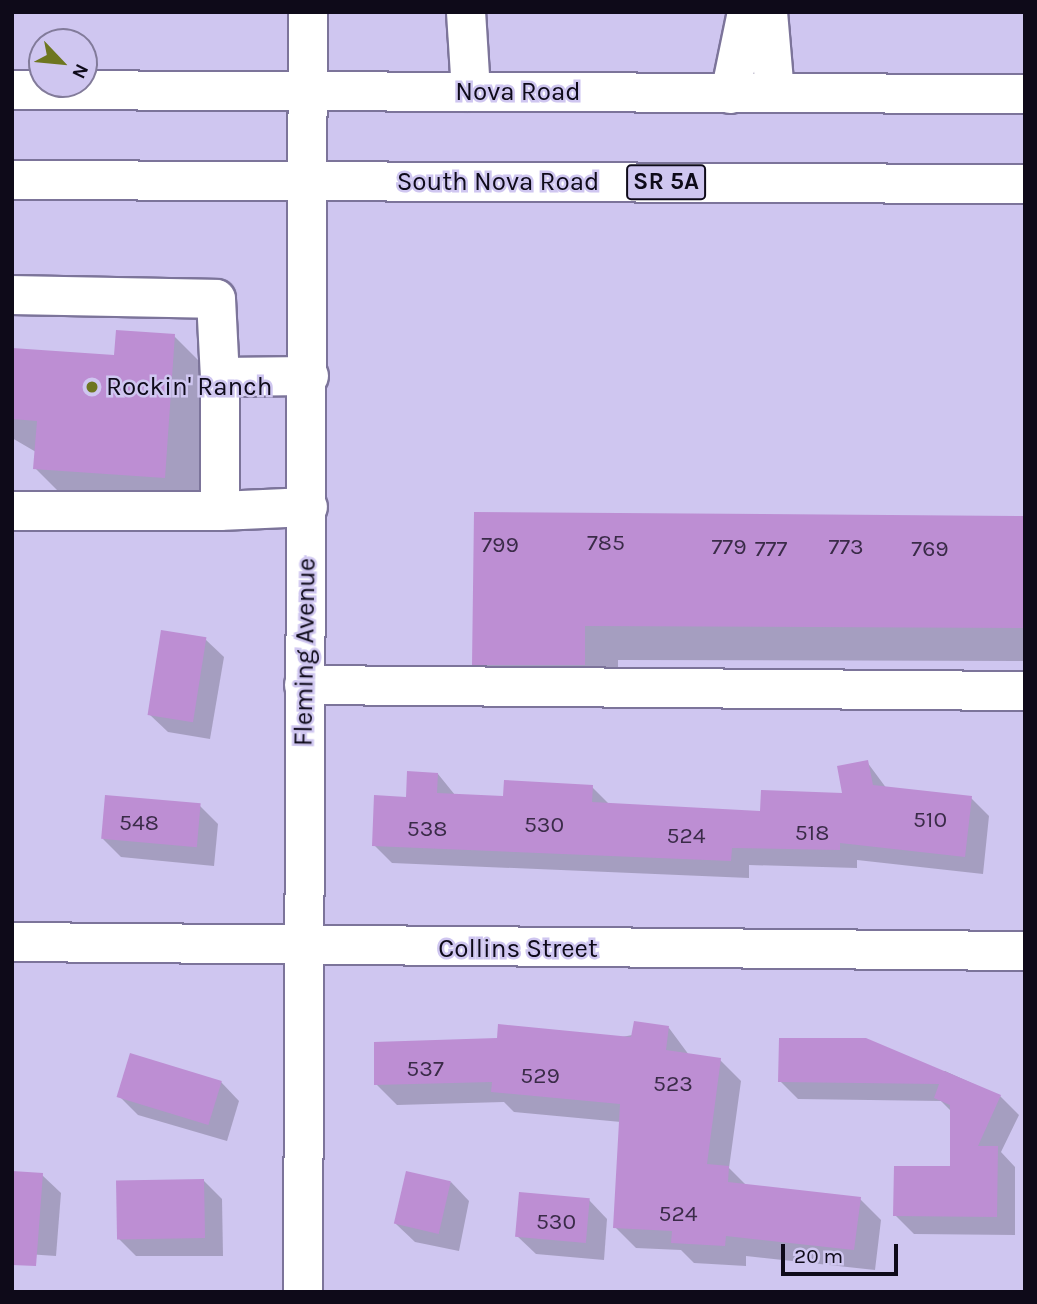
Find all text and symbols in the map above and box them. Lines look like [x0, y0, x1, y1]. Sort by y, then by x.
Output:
north arrow [28, 28, 98, 98]
text: N [67, 60, 93, 82]
street label: Nova Road [455, 76, 581, 108]
road number: SR 5A [626, 162, 706, 202]
street label: South Nova Road [397, 166, 599, 198]
place label: Rockin' Ranch [106, 371, 272, 403]
marker: Rockin' Ranch [84, 379, 100, 395]
house number: 785 [587, 529, 625, 557]
house number: 799 [481, 531, 519, 559]
house number: 779 [712, 533, 746, 561]
house number: 773 [828, 533, 864, 561]
house number: 777 [755, 535, 787, 563]
house number: 769 [911, 535, 949, 563]
street label: Fleming Avenue [288, 558, 322, 746]
house number: 510 [913, 806, 947, 834]
house number: 548 [119, 809, 159, 837]
house number: 530 [524, 811, 564, 839]
house number: 538 [407, 815, 447, 843]
house number: 518 [795, 819, 829, 847]
house number: 524 [666, 822, 706, 850]
street label: Collins Street [438, 933, 598, 965]
house number: 537 [406, 1055, 444, 1083]
house number: 529 [520, 1062, 560, 1090]
house number: 523 [653, 1070, 693, 1098]
house number: 524 [658, 1200, 698, 1228]
house number: 530 [536, 1208, 576, 1236]
scale bar [785, 1230, 902, 1274]
text: 20 m [794, 1244, 843, 1268]

